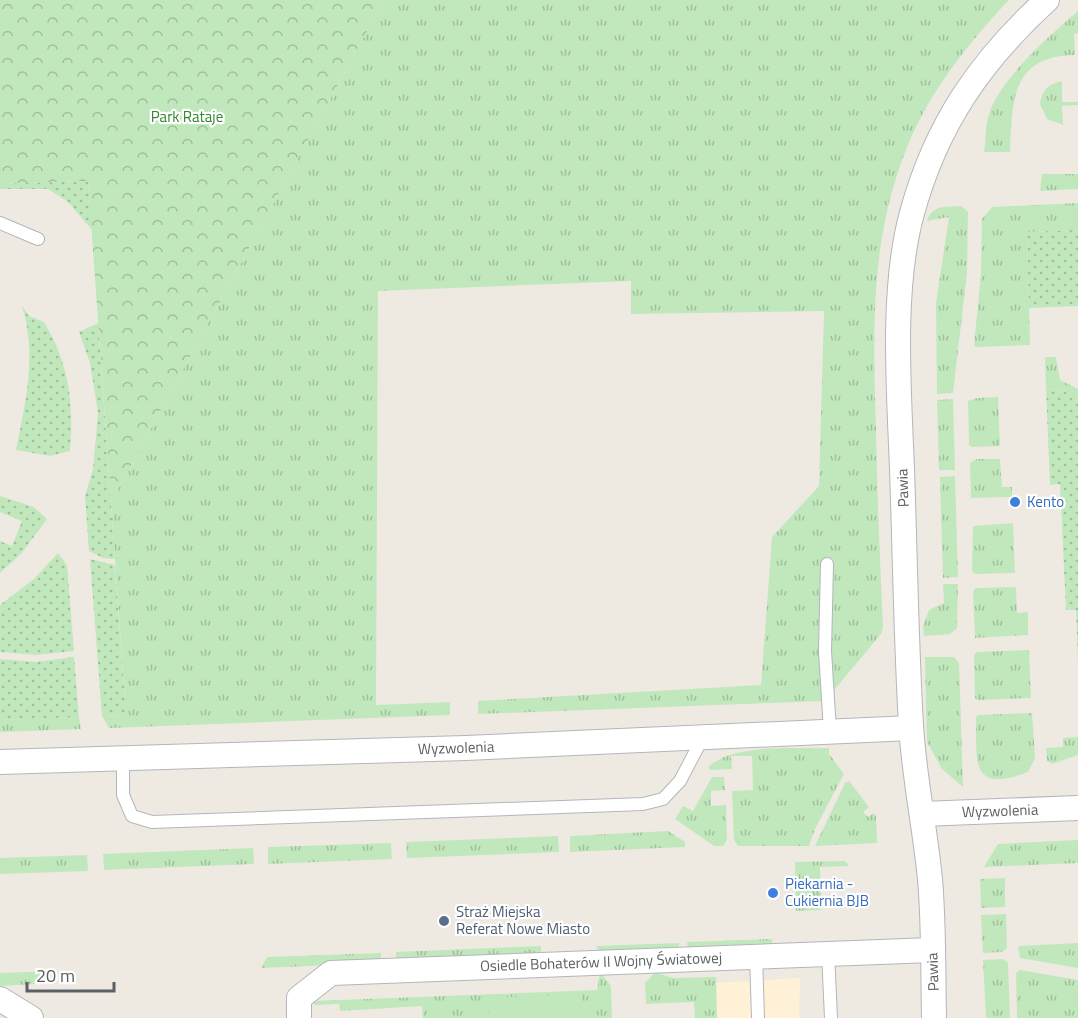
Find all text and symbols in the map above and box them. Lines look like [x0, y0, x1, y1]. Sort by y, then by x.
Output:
park label: Park Rataje [151, 105, 223, 128]
street label: Pawia [890, 468, 915, 508]
place label: Kento [1027, 490, 1064, 513]
marker: Kento [1008, 495, 1022, 509]
street label: Wyzwolenia [417, 735, 495, 760]
street label: Wyzwolenia [961, 798, 1039, 823]
place label: Piekarnia - Cukiernia BJB [785, 872, 869, 912]
marker: Piekarnia - Cukiernia BJB [766, 886, 780, 900]
place label: Straż Miejska Referat Nowe Miasto [456, 900, 590, 940]
marker: Straż Miejska Referat Nowe Miasto [437, 914, 451, 928]
street label: Osiedle Bohaterów II Wojny Światowej [480, 946, 722, 977]
street label: Pawia [920, 952, 945, 992]
scale bar [27, 955, 114, 993]
text: 20 m [36, 962, 75, 989]

